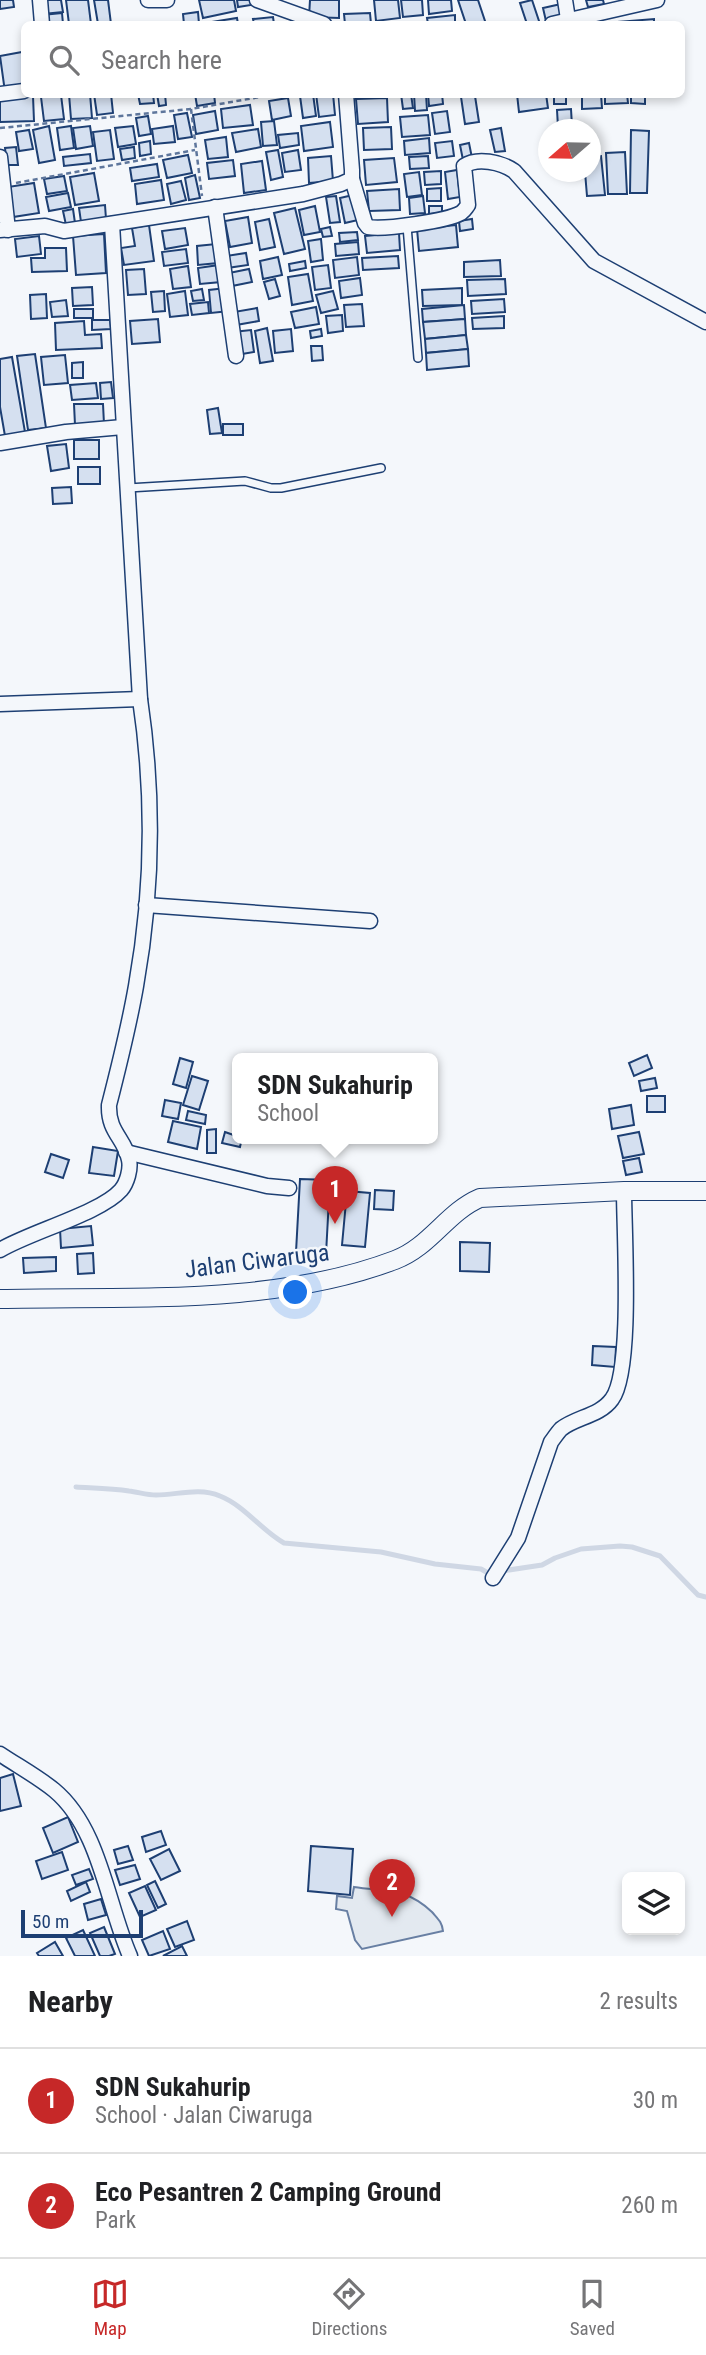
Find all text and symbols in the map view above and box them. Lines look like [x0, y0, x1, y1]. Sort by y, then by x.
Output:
search box [21, 21, 685, 98]
icon: search [45, 41, 83, 79]
text: Search here [101, 45, 222, 75]
north arrow [538, 119, 601, 182]
popup [232, 1053, 438, 1144]
text: SDN Sukahurip [257, 1070, 413, 1100]
text: School [257, 1100, 319, 1127]
pin: 1 [312, 1166, 358, 1224]
street label: Jalan Ciwaruga [183, 1238, 331, 1284]
your location [278, 1275, 312, 1309]
pin: 2 [369, 1859, 415, 1917]
map controls [622, 1872, 685, 1935]
button: layers [622, 1872, 685, 1935]
scale bar [21, 1907, 144, 1939]
text: 50 m [32, 1910, 69, 1933]
text: Nearby [28, 1984, 113, 2019]
text: 2 results [600, 1988, 678, 2015]
text: SDN Sukahurip [95, 2072, 251, 2102]
text: 1 [45, 2087, 57, 2114]
text: 30 m [633, 2087, 678, 2114]
text: School · Jalan Ciwaruga [95, 2102, 313, 2129]
text: Eco Pesantren 2 Camping Ground [95, 2177, 441, 2207]
text: 2 [45, 2192, 57, 2219]
text: 260 m [621, 2192, 678, 2219]
text: Park [95, 2207, 136, 2234]
tab: Map [91, 2275, 129, 2340]
tab: Directions [311, 2275, 387, 2340]
tab: Saved [570, 2275, 615, 2340]

